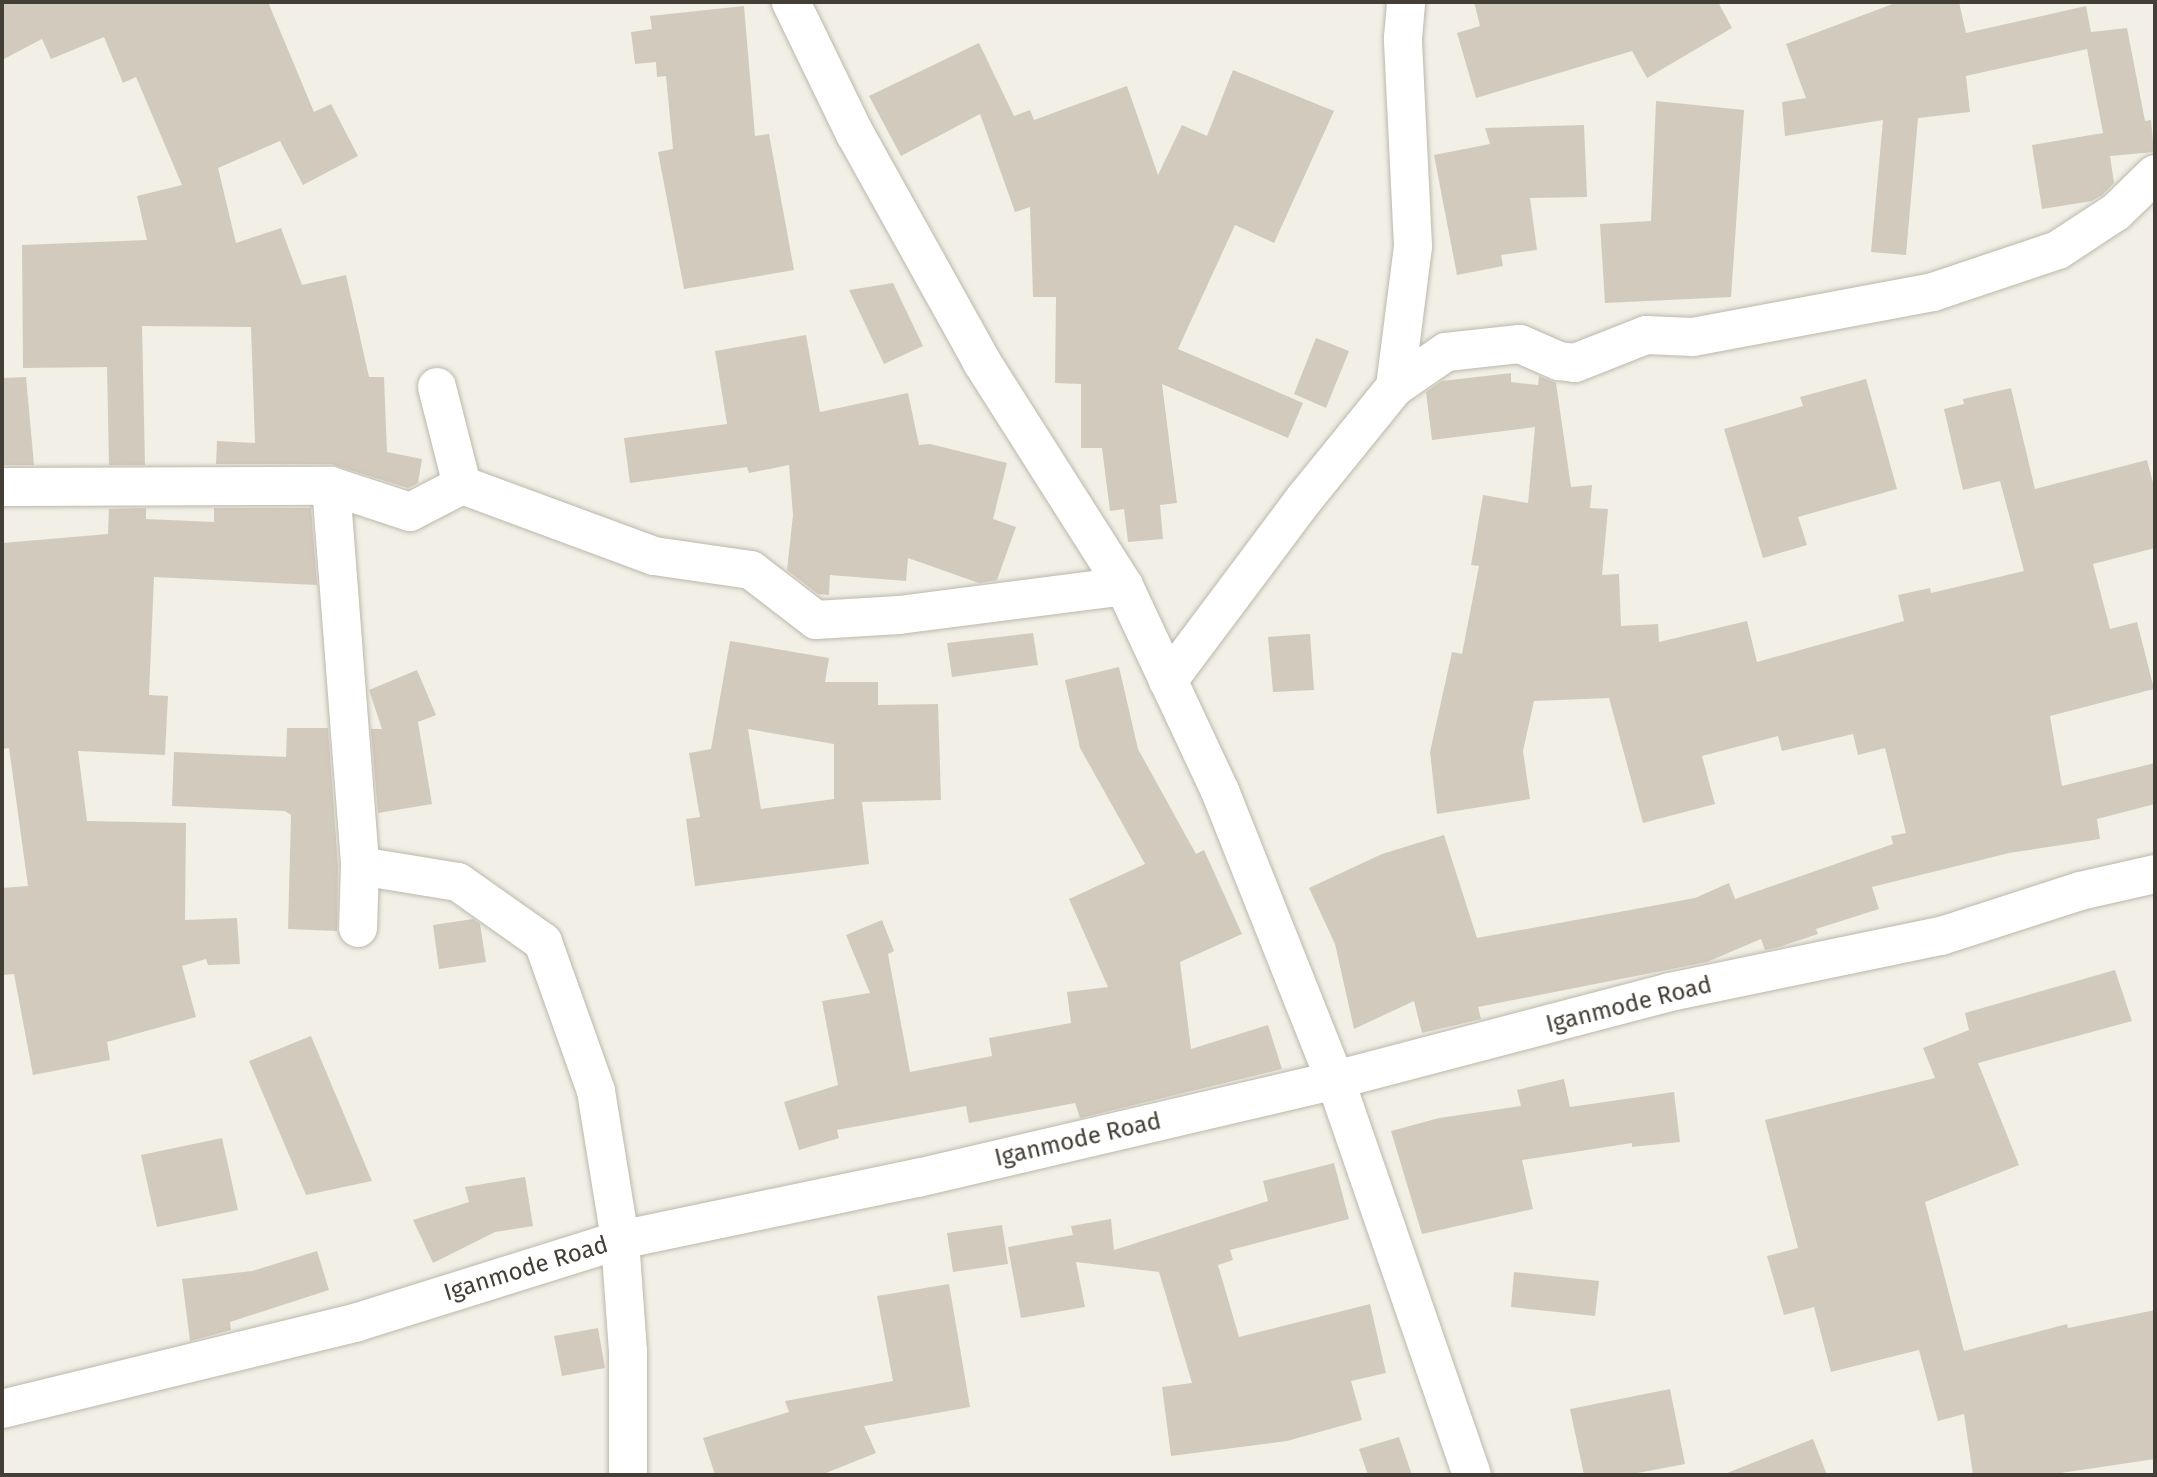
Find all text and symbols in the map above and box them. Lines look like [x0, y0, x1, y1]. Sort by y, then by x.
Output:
street label: Iganmode Road [1543, 970, 1715, 1040]
street label: Iganmode Road [992, 1107, 1164, 1173]
street label: Iganmode Road [441, 1230, 611, 1308]

